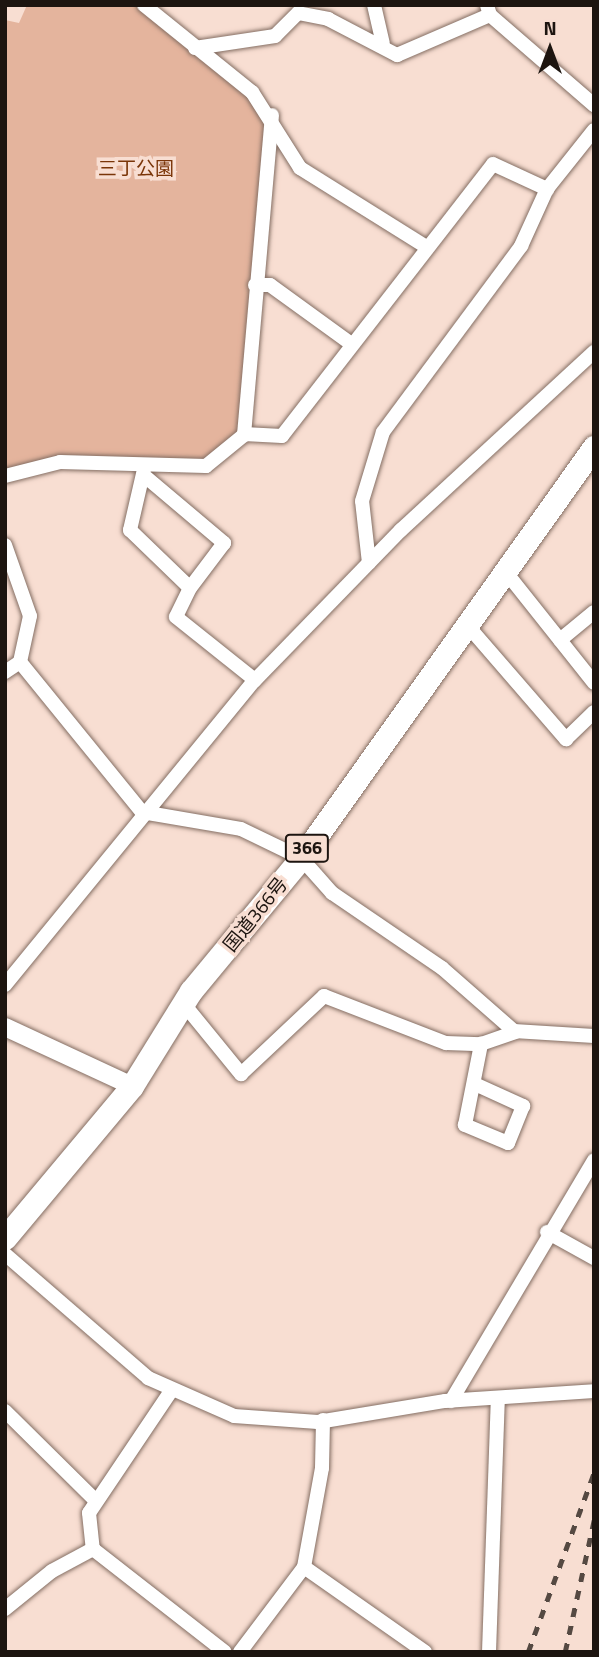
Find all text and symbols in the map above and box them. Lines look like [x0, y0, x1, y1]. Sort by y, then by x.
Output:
text: N [543, 13, 557, 42]
north arrow [515, 14, 585, 84]
park label: 三丁公園 [98, 157, 174, 179]
road number: 366 [284, 834, 330, 862]
street label: 国道366号 [218, 872, 292, 956]

